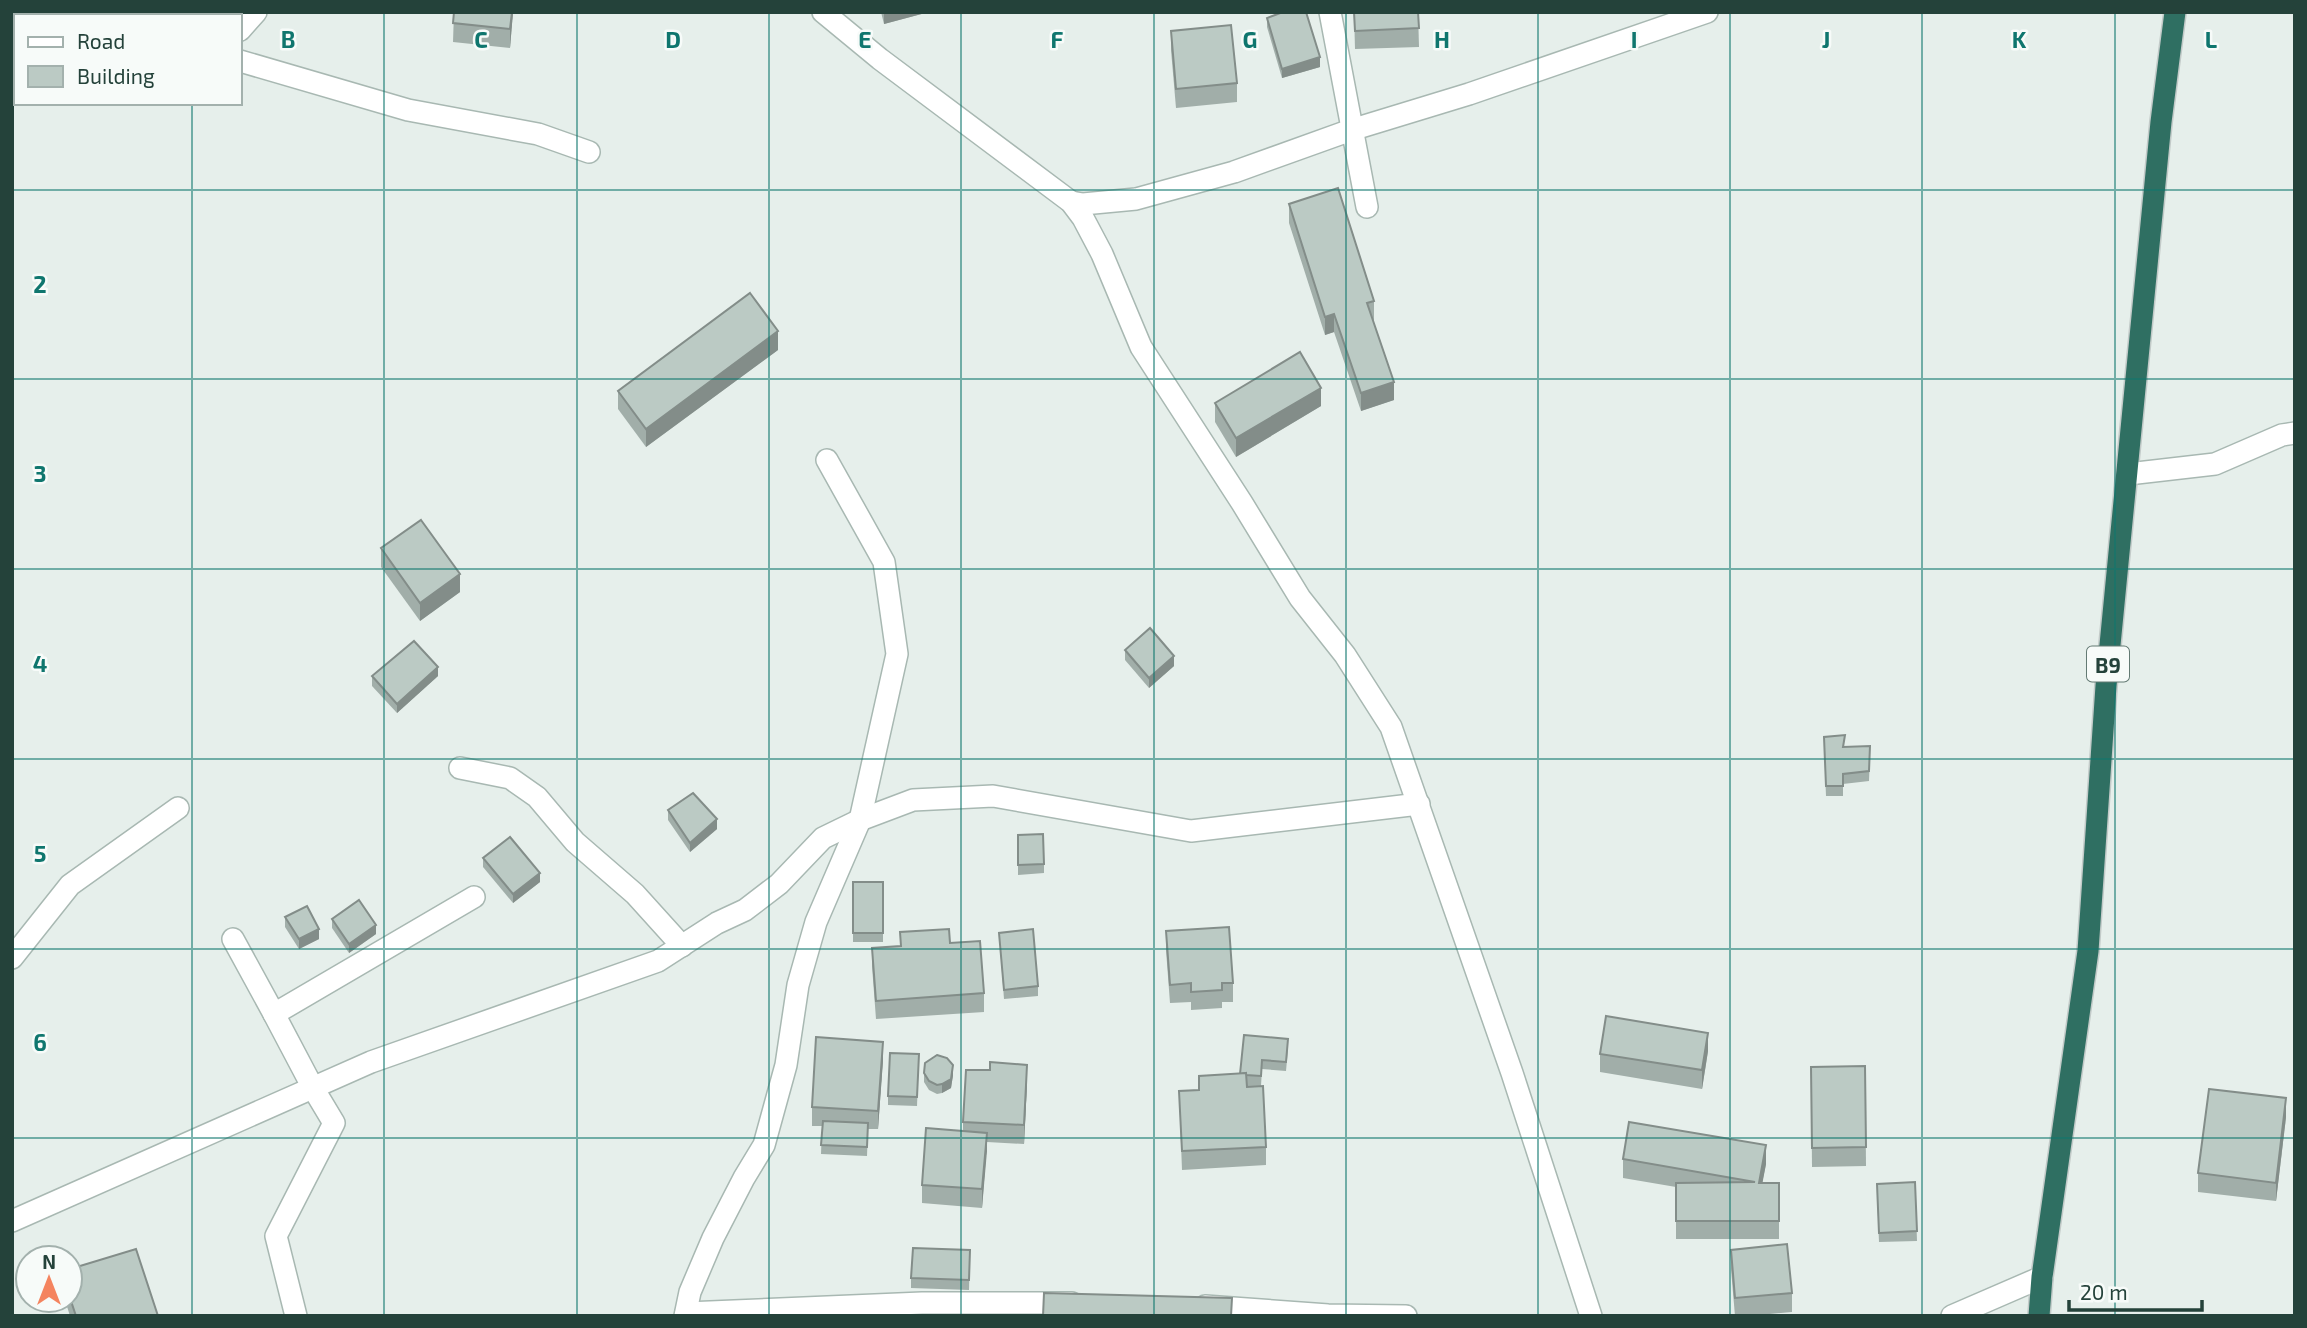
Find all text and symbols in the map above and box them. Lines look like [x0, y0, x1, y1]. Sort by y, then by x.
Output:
legend [14, 14, 242, 105]
text: B [281, 25, 295, 53]
text: C [474, 25, 488, 53]
text: D [665, 25, 681, 53]
text: E [858, 25, 872, 53]
text: F [1051, 25, 1064, 53]
text: G [1243, 25, 1257, 53]
text: H [1434, 25, 1450, 53]
text: I [1631, 25, 1637, 53]
text: J [1822, 25, 1830, 53]
text: K [2012, 25, 2027, 53]
text: L [2205, 25, 2217, 53]
text: Road [77, 28, 125, 53]
text: Building [77, 63, 155, 88]
text: 2 [33, 270, 47, 298]
text: 3 [33, 459, 47, 487]
road number: B9 [2087, 646, 2129, 682]
text: 4 [33, 649, 47, 677]
text: 5 [34, 839, 46, 867]
text: 6 [33, 1028, 47, 1056]
north arrow [14, 1244, 84, 1314]
text: N [42, 1250, 56, 1273]
scale bar [2069, 1268, 2202, 1312]
text: 20 m [2080, 1279, 2128, 1304]

